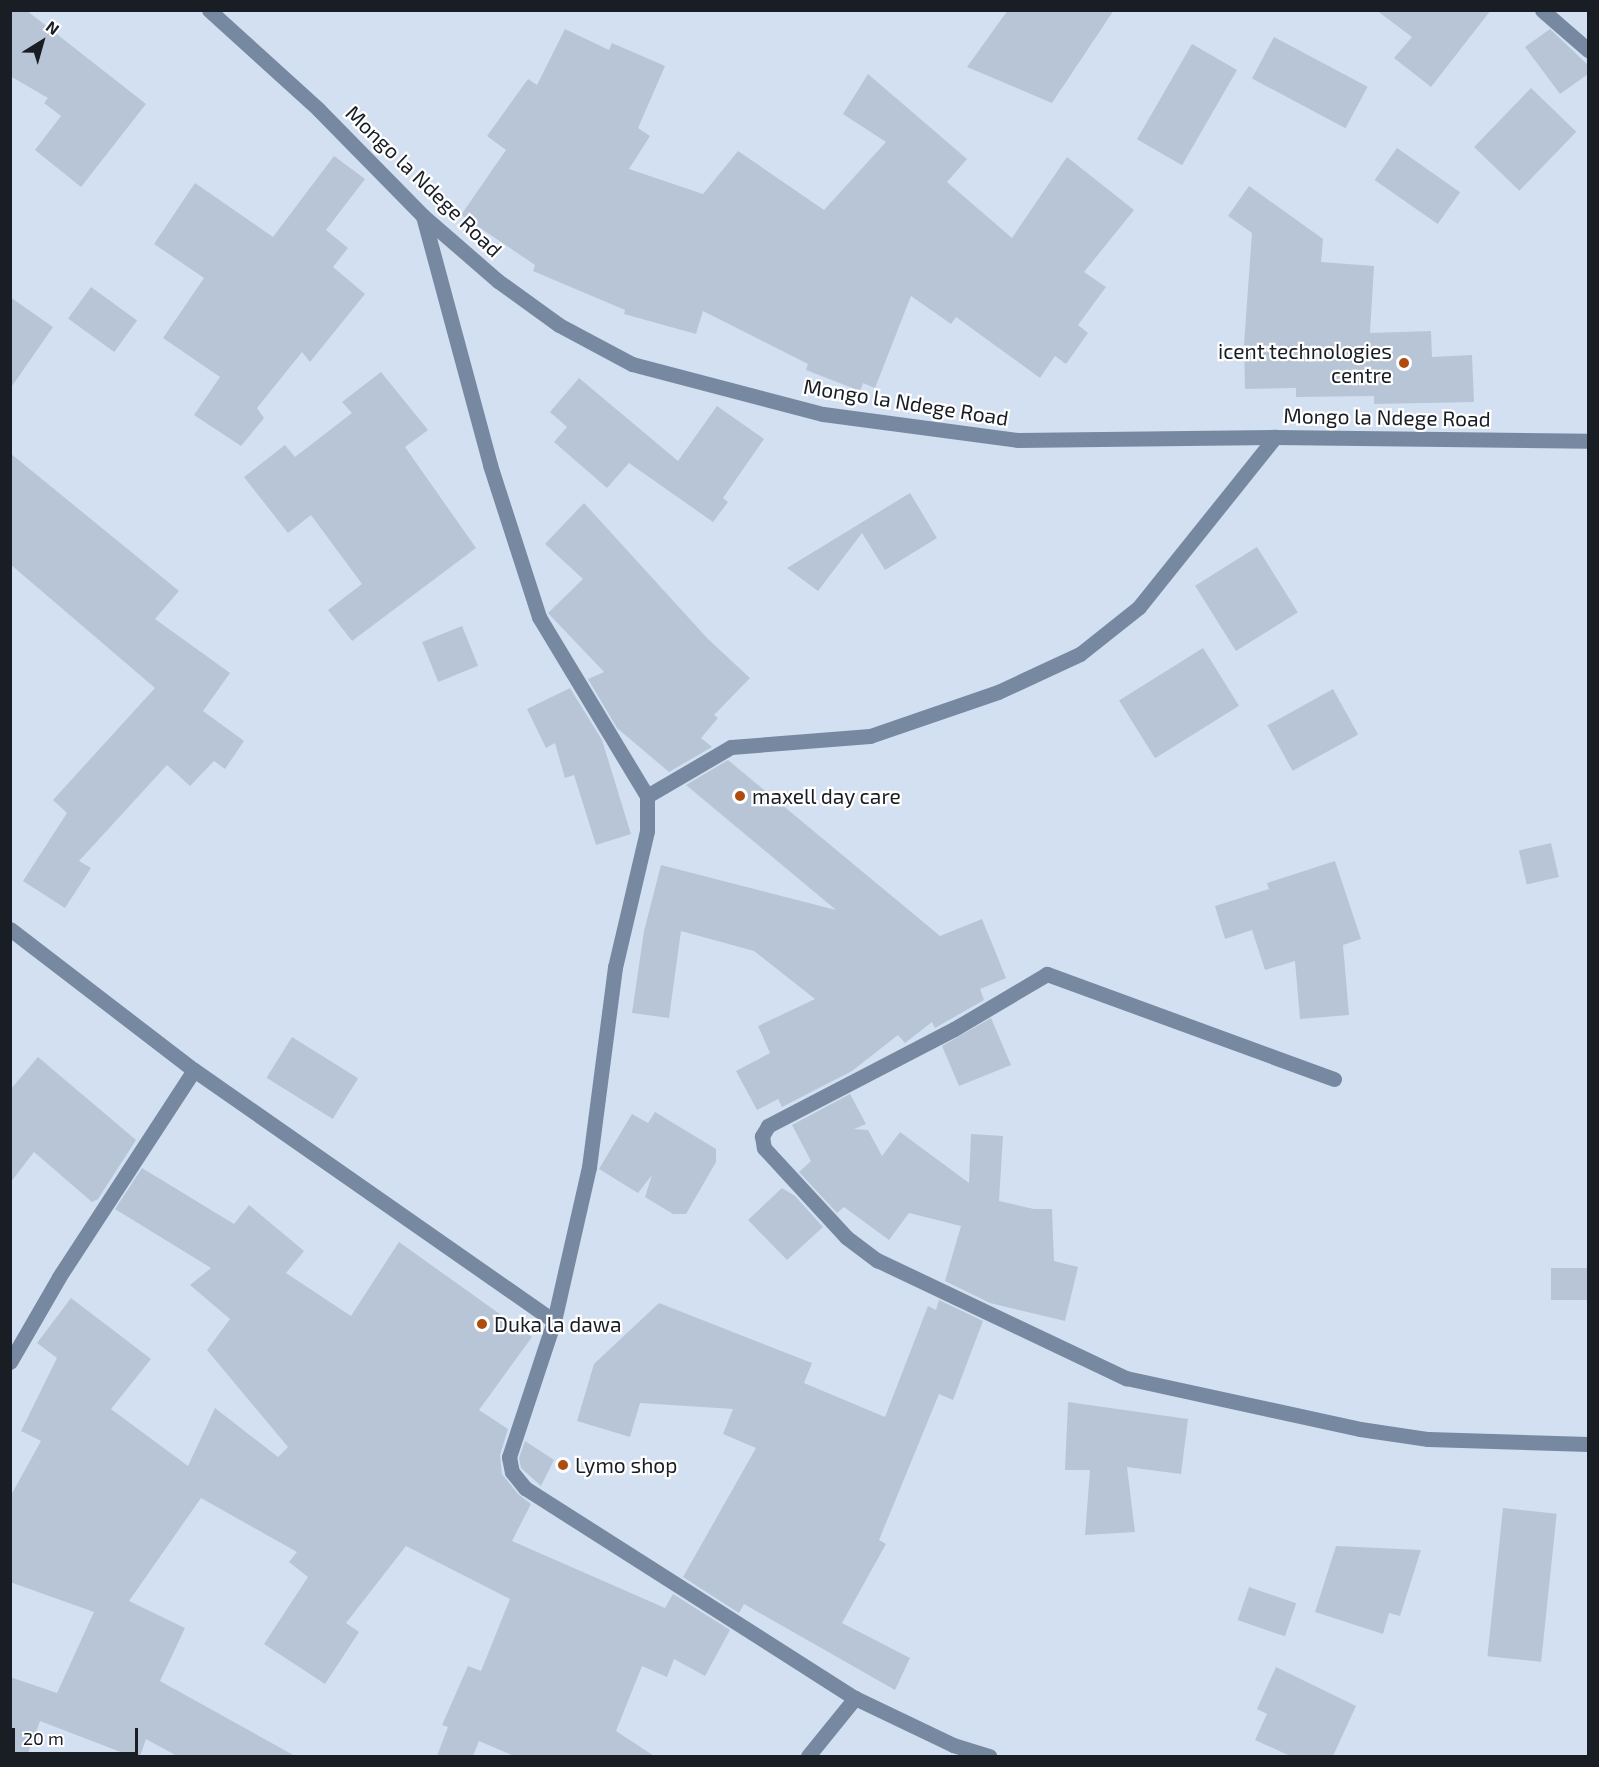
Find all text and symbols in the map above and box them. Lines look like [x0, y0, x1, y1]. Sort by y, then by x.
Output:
north arrow [12, 12, 72, 72]
text: N [43, 16, 63, 38]
street label: Mongo la Ndege Road [341, 100, 507, 262]
place label: icent technologies centre [1218, 338, 1392, 388]
marker: icent technologies centre [1397, 356, 1411, 370]
street label: Mongo la Ndege Road [802, 373, 1010, 431]
street label: Mongo la Ndege Road [1283, 403, 1491, 431]
place label: maxell day care [752, 783, 902, 809]
marker: maxell day care [733, 789, 747, 803]
place label: Duka la dawa [494, 1311, 622, 1337]
marker: Duka la dawa [475, 1317, 489, 1331]
place label: Lymo shop [575, 1452, 677, 1478]
marker: Lymo shop [556, 1458, 570, 1472]
scale bar [15, 1716, 141, 1754]
text: 20 m [23, 1727, 64, 1749]

